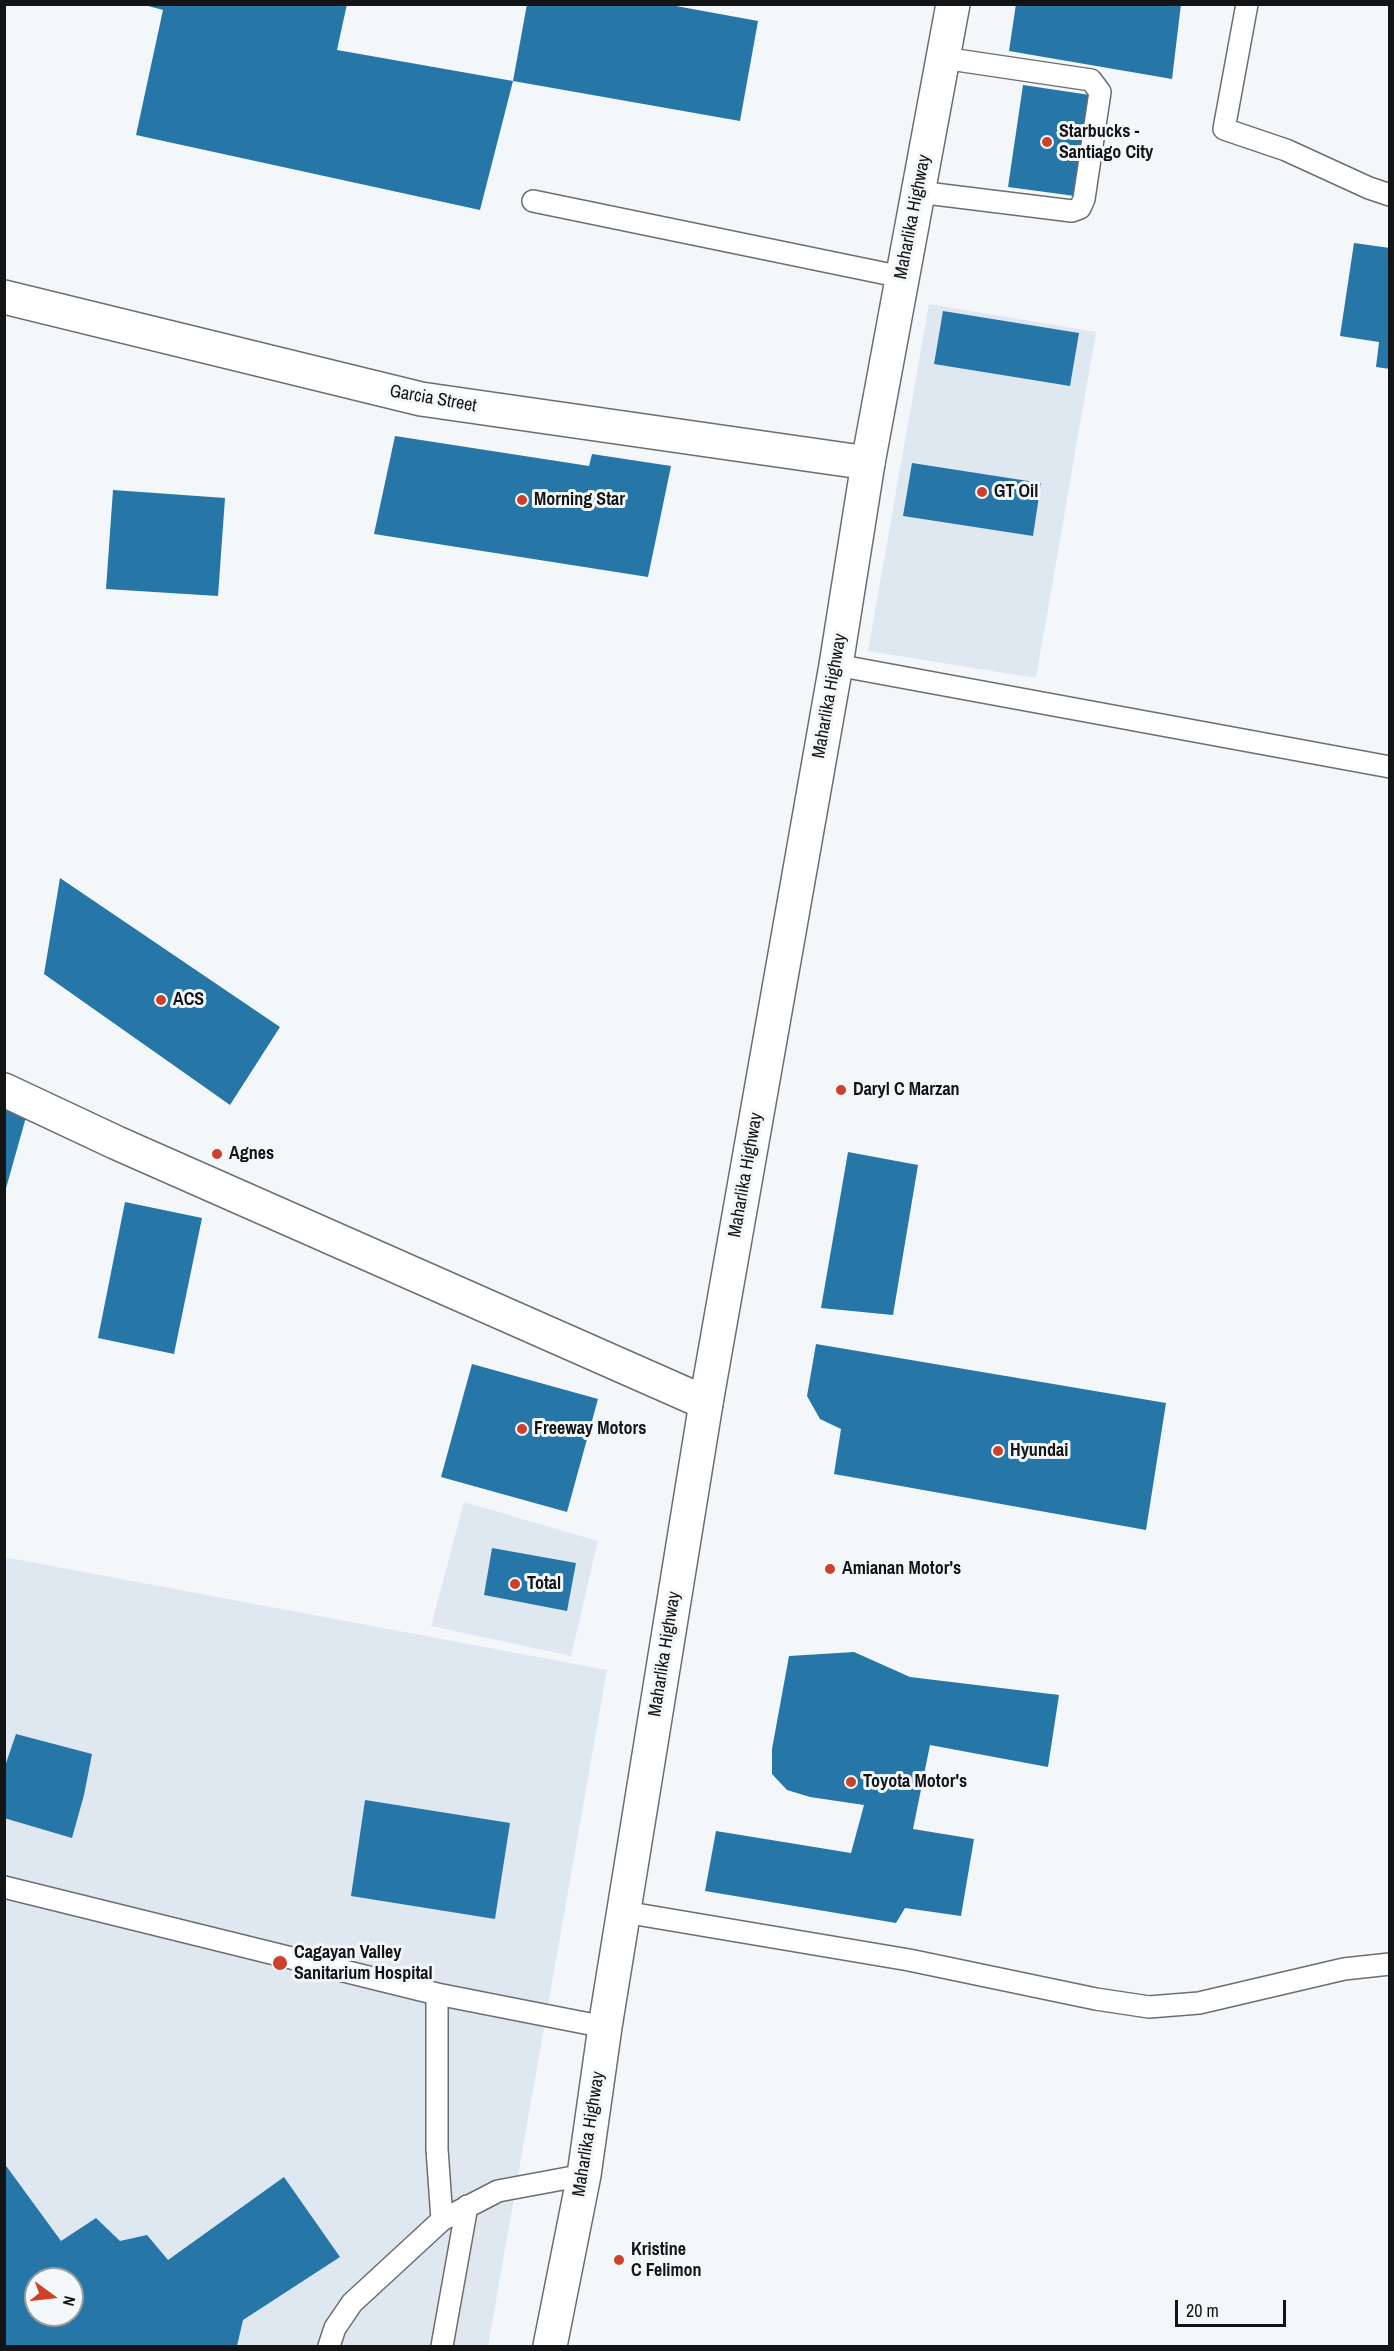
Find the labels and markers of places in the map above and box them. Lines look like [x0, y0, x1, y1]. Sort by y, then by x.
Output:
place label: Starbucks - Santiago City [1059, 121, 1153, 164]
marker: Starbucks - Santiago City [1040, 135, 1054, 149]
place label: GT Oil [994, 481, 1038, 503]
marker: GT Oil [975, 485, 989, 499]
place label: Morning Star [534, 489, 625, 511]
marker: Morning Star [515, 493, 529, 507]
place label: ACS [173, 989, 204, 1011]
marker: ACS [154, 993, 168, 1007]
place label: Daryl C Marzan [853, 1079, 960, 1101]
marker: Daryl C Marzan [834, 1083, 848, 1097]
place label: Agnes [229, 1143, 274, 1165]
marker: Agnes [210, 1147, 224, 1161]
place label: Freeway Motors [534, 1418, 646, 1440]
marker: Freeway Motors [515, 1422, 529, 1436]
place label: Hyundai [1010, 1440, 1068, 1462]
marker: Hyundai [991, 1444, 1005, 1458]
place label: Amianan Motor's [842, 1558, 961, 1580]
marker: Amianan Motor's [823, 1562, 837, 1576]
place label: Total [527, 1573, 561, 1595]
marker: Total [508, 1577, 522, 1591]
place label: Toyota Motor's [863, 1771, 967, 1793]
marker: Toyota Motor's [844, 1775, 858, 1789]
place label: Cagayan Valley Sanitarium Hospital [294, 1942, 433, 1984]
marker: Cagayan Valley Sanitarium Hospital [271, 1954, 289, 1972]
place label: Kristine C Felimon [631, 2239, 702, 2282]
marker: Kristine C Felimon [612, 2253, 626, 2267]

